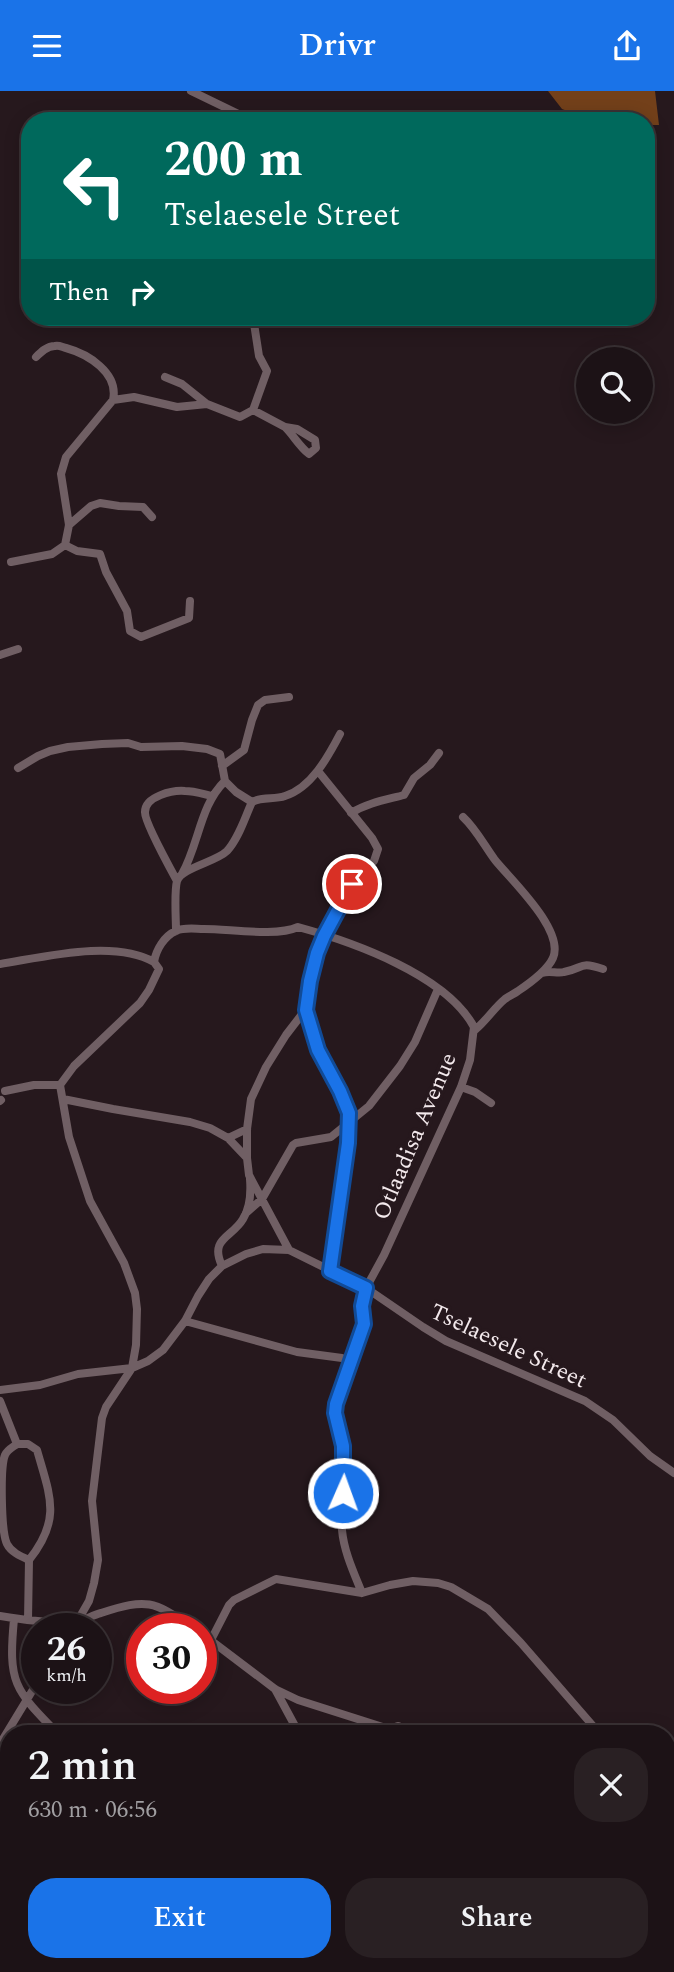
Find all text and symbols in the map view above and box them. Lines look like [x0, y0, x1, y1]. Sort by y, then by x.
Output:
text: Drivr [298, 21, 376, 70]
icon: menu [28, 27, 66, 65]
icon: share [608, 27, 646, 65]
text: 200 m [164, 123, 303, 198]
icon: left [49, 140, 140, 231]
text: Tselaesele Street [164, 191, 400, 240]
text: Then [49, 272, 109, 312]
icon: right [123, 273, 161, 311]
map controls [576, 347, 653, 424]
button: search [576, 347, 653, 424]
pin [322, 854, 382, 914]
icon: arrive [333, 865, 371, 903]
street label: Otlaadisa Avenue [364, 1047, 466, 1226]
street label: Tselaesele Street [424, 1295, 593, 1398]
position arrow [306, 1456, 380, 1530]
speed limit sign: 30 [126, 1613, 217, 1704]
text: 26 [47, 1623, 86, 1676]
text: km/h [46, 1662, 87, 1689]
text: 2 min [28, 1735, 137, 1798]
button: close [574, 1748, 648, 1822]
text: 630 m · 06:56 [28, 1793, 157, 1828]
button: Exit [28, 1878, 331, 1958]
button: Share [345, 1878, 648, 1958]

